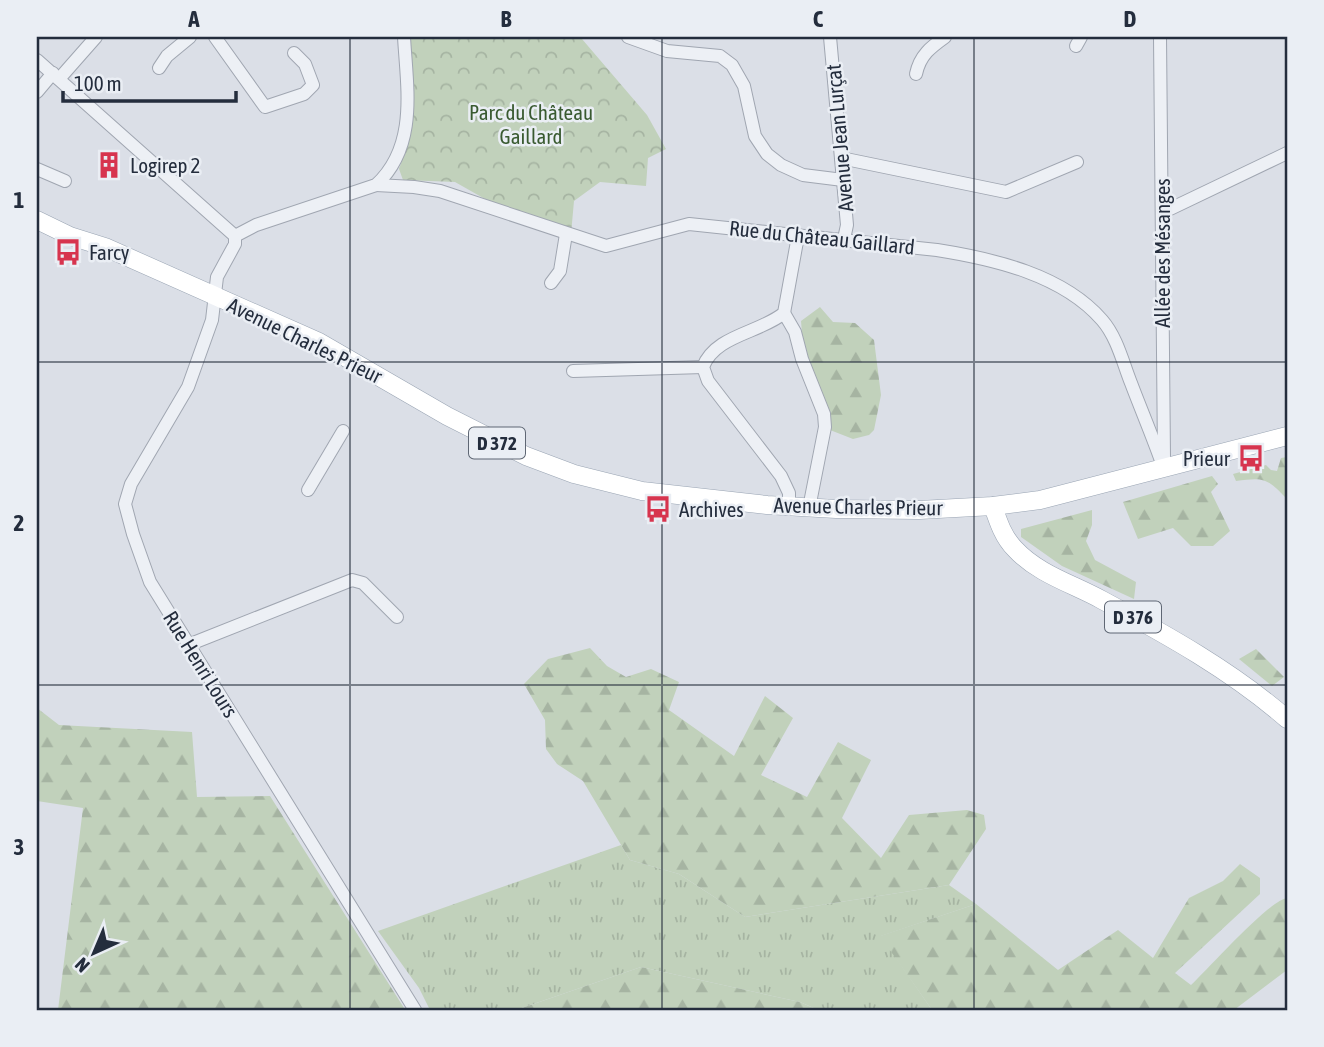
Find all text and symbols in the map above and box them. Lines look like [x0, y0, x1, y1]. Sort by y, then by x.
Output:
text: A [187, 6, 200, 32]
text: B [501, 6, 512, 32]
text: C [813, 6, 824, 32]
text: D [1124, 6, 1137, 32]
scale bar [63, 60, 236, 104]
street label: Avenue Jean Lurçat [821, 63, 857, 213]
text: 100 m [74, 71, 122, 95]
park label: Parc du Château Gaillard [469, 100, 593, 148]
building icon: Logirep 2 [94, 150, 124, 180]
place label: Logirep 2 [130, 153, 200, 177]
street label: Allée des Mésanges [1150, 178, 1174, 328]
text: 1 [14, 187, 25, 213]
street label: Rue du Château Gaillard [728, 215, 916, 259]
bus stop icon: Farcy [53, 237, 83, 267]
place label: Farcy [89, 240, 130, 264]
street label: Avenue Charles Prieur [224, 292, 387, 388]
road number: D 372 [469, 428, 525, 458]
bus stop icon: Prieur [1236, 443, 1266, 473]
place label: Prieur [1183, 446, 1231, 470]
street label: Avenue Charles Prieur [773, 493, 943, 519]
bus stop icon: Archives [643, 494, 673, 524]
place label: Archives [679, 497, 744, 521]
text: 2 [14, 510, 24, 536]
road number: D 376 [1105, 602, 1161, 632]
street label: Rue Henri Lours [159, 606, 243, 722]
text: 3 [14, 834, 24, 860]
north arrow [60, 918, 130, 988]
text: N [71, 953, 94, 977]

